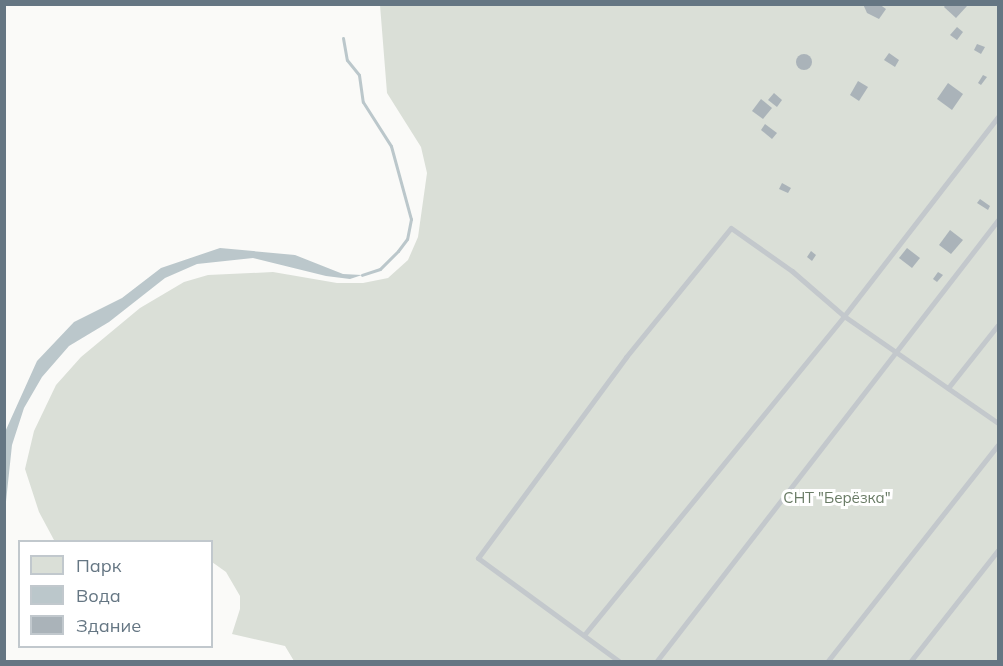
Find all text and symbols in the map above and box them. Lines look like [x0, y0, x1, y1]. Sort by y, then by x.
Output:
park label: СНТ "Берёзка" [783, 489, 891, 507]
legend [18, 540, 213, 648]
text: Парк [76, 554, 121, 577]
text: Вода [76, 584, 121, 607]
text: Здание [76, 614, 141, 637]

